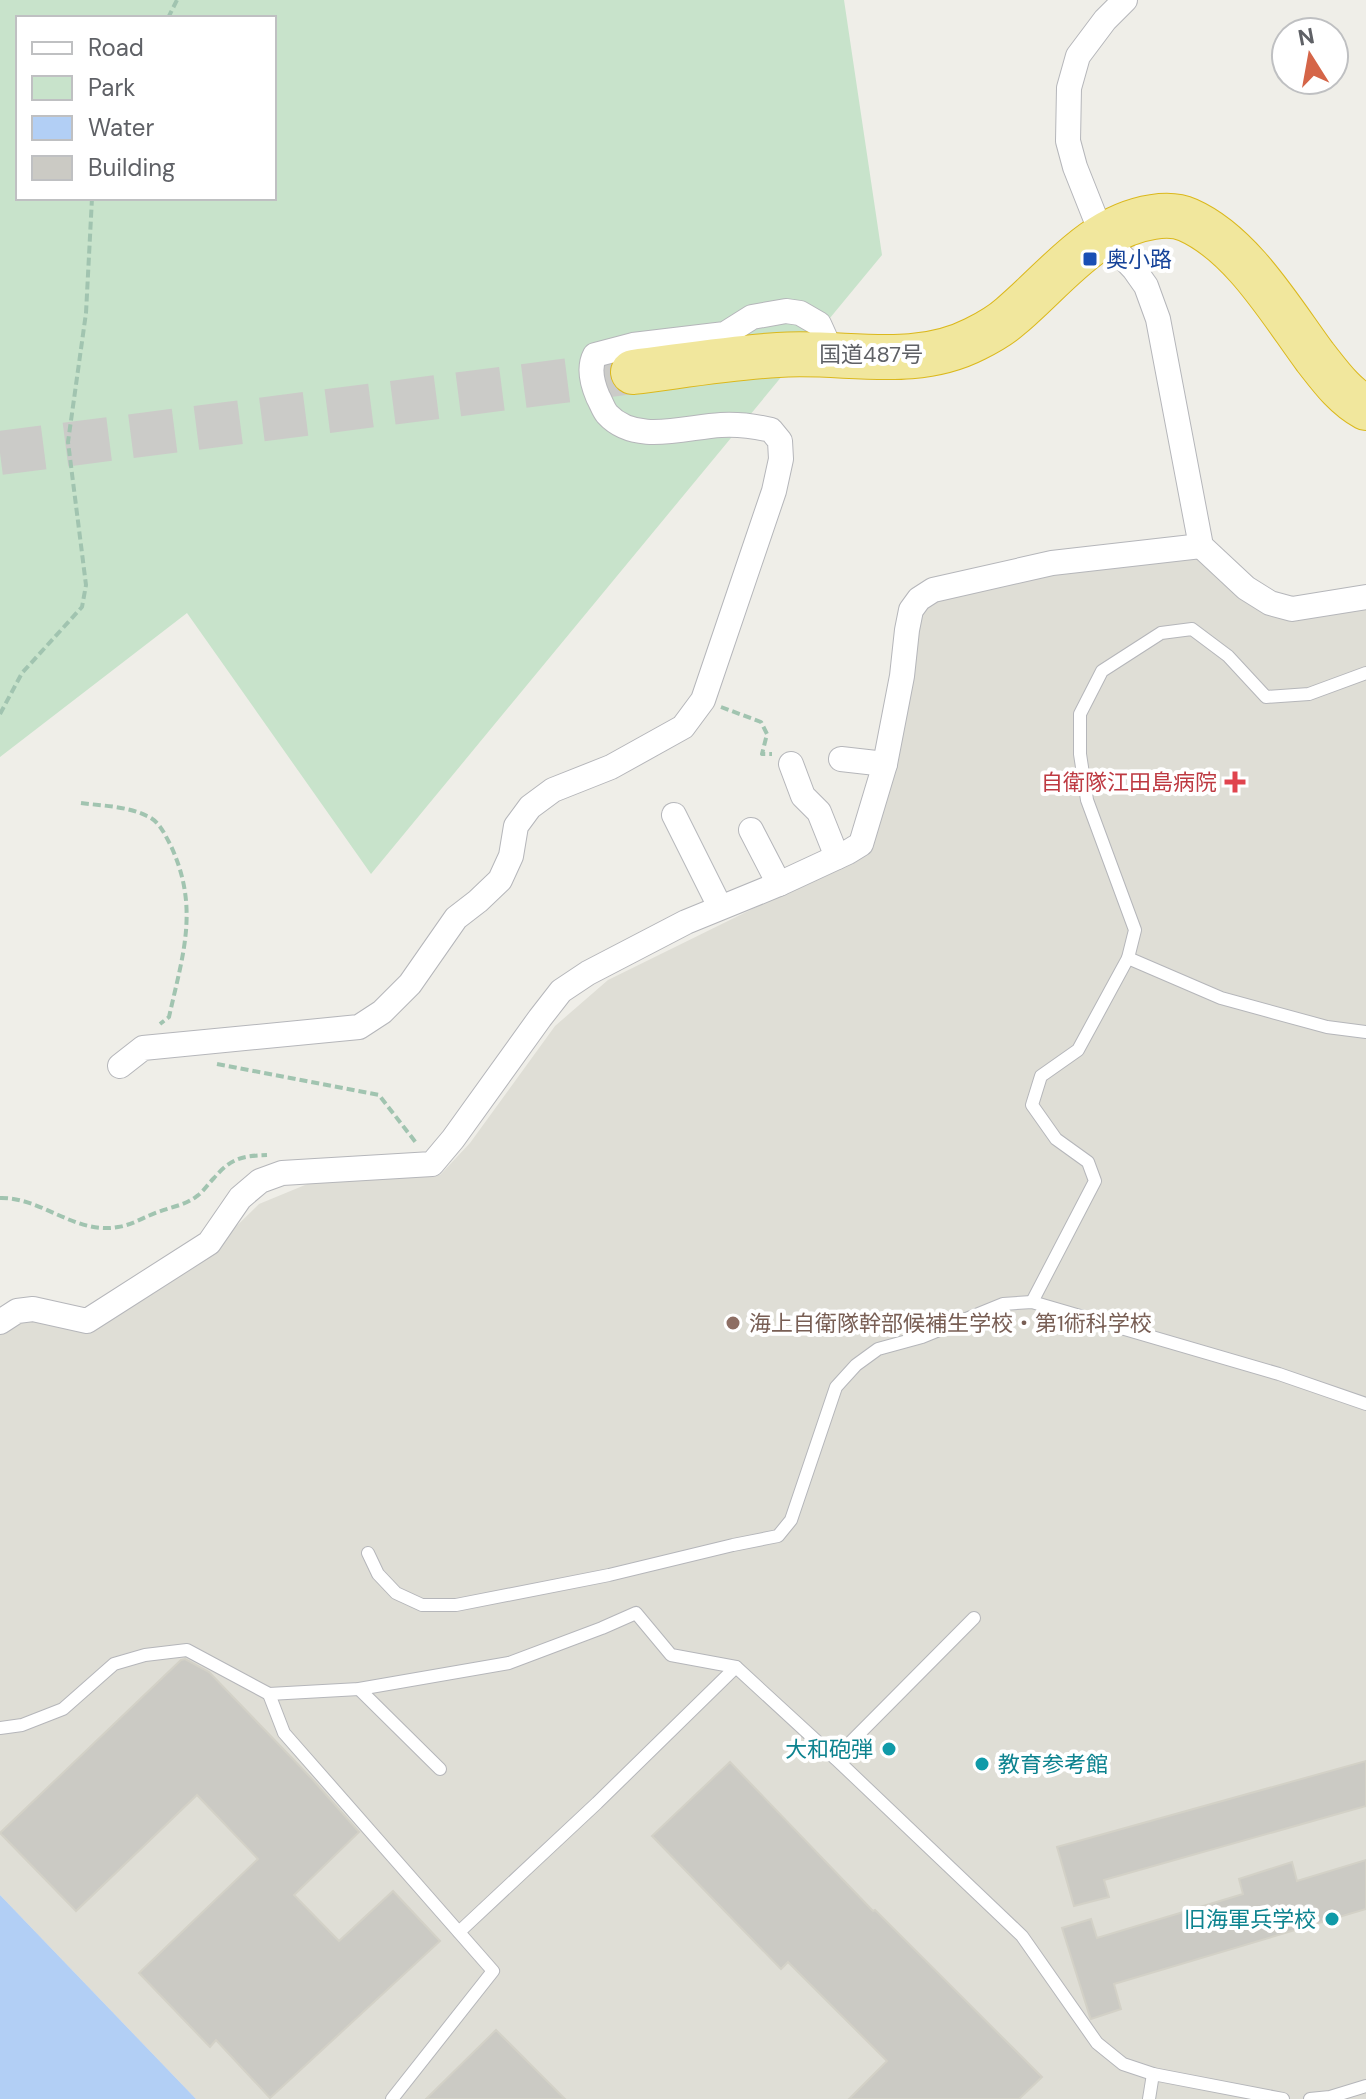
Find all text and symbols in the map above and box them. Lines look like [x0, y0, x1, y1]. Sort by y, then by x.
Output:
legend [16, 16, 276, 200]
north arrow [1270, 16, 1350, 96]
text: N [1296, 21, 1317, 53]
text: Road [88, 32, 144, 63]
text: Park [88, 72, 135, 103]
text: Water [88, 112, 154, 143]
text: Building [88, 152, 175, 183]
place label: 奥小路 [1106, 245, 1172, 274]
marker: 奥小路 [1081, 250, 1099, 268]
street label: 国道487号 [819, 340, 923, 369]
place label: 自衛隊江田島病院 [1041, 768, 1217, 797]
marker: 自衛隊江田島病院 [1224, 771, 1246, 793]
place label: 海上自衛隊幹部候補生学校・第1術科学校 [749, 1309, 1152, 1338]
marker: 海上自衛隊幹部候補生学校・第1術科学校 [724, 1314, 742, 1332]
place label: 大和砲弾 [785, 1735, 873, 1764]
marker: 大和砲弾 [880, 1740, 898, 1758]
place label: 教育参考館 [998, 1750, 1108, 1779]
marker: 教育参考館 [973, 1755, 991, 1773]
place label: 旧海軍兵学校 [1184, 1905, 1316, 1934]
marker: 旧海軍兵学校 [1323, 1910, 1341, 1928]

